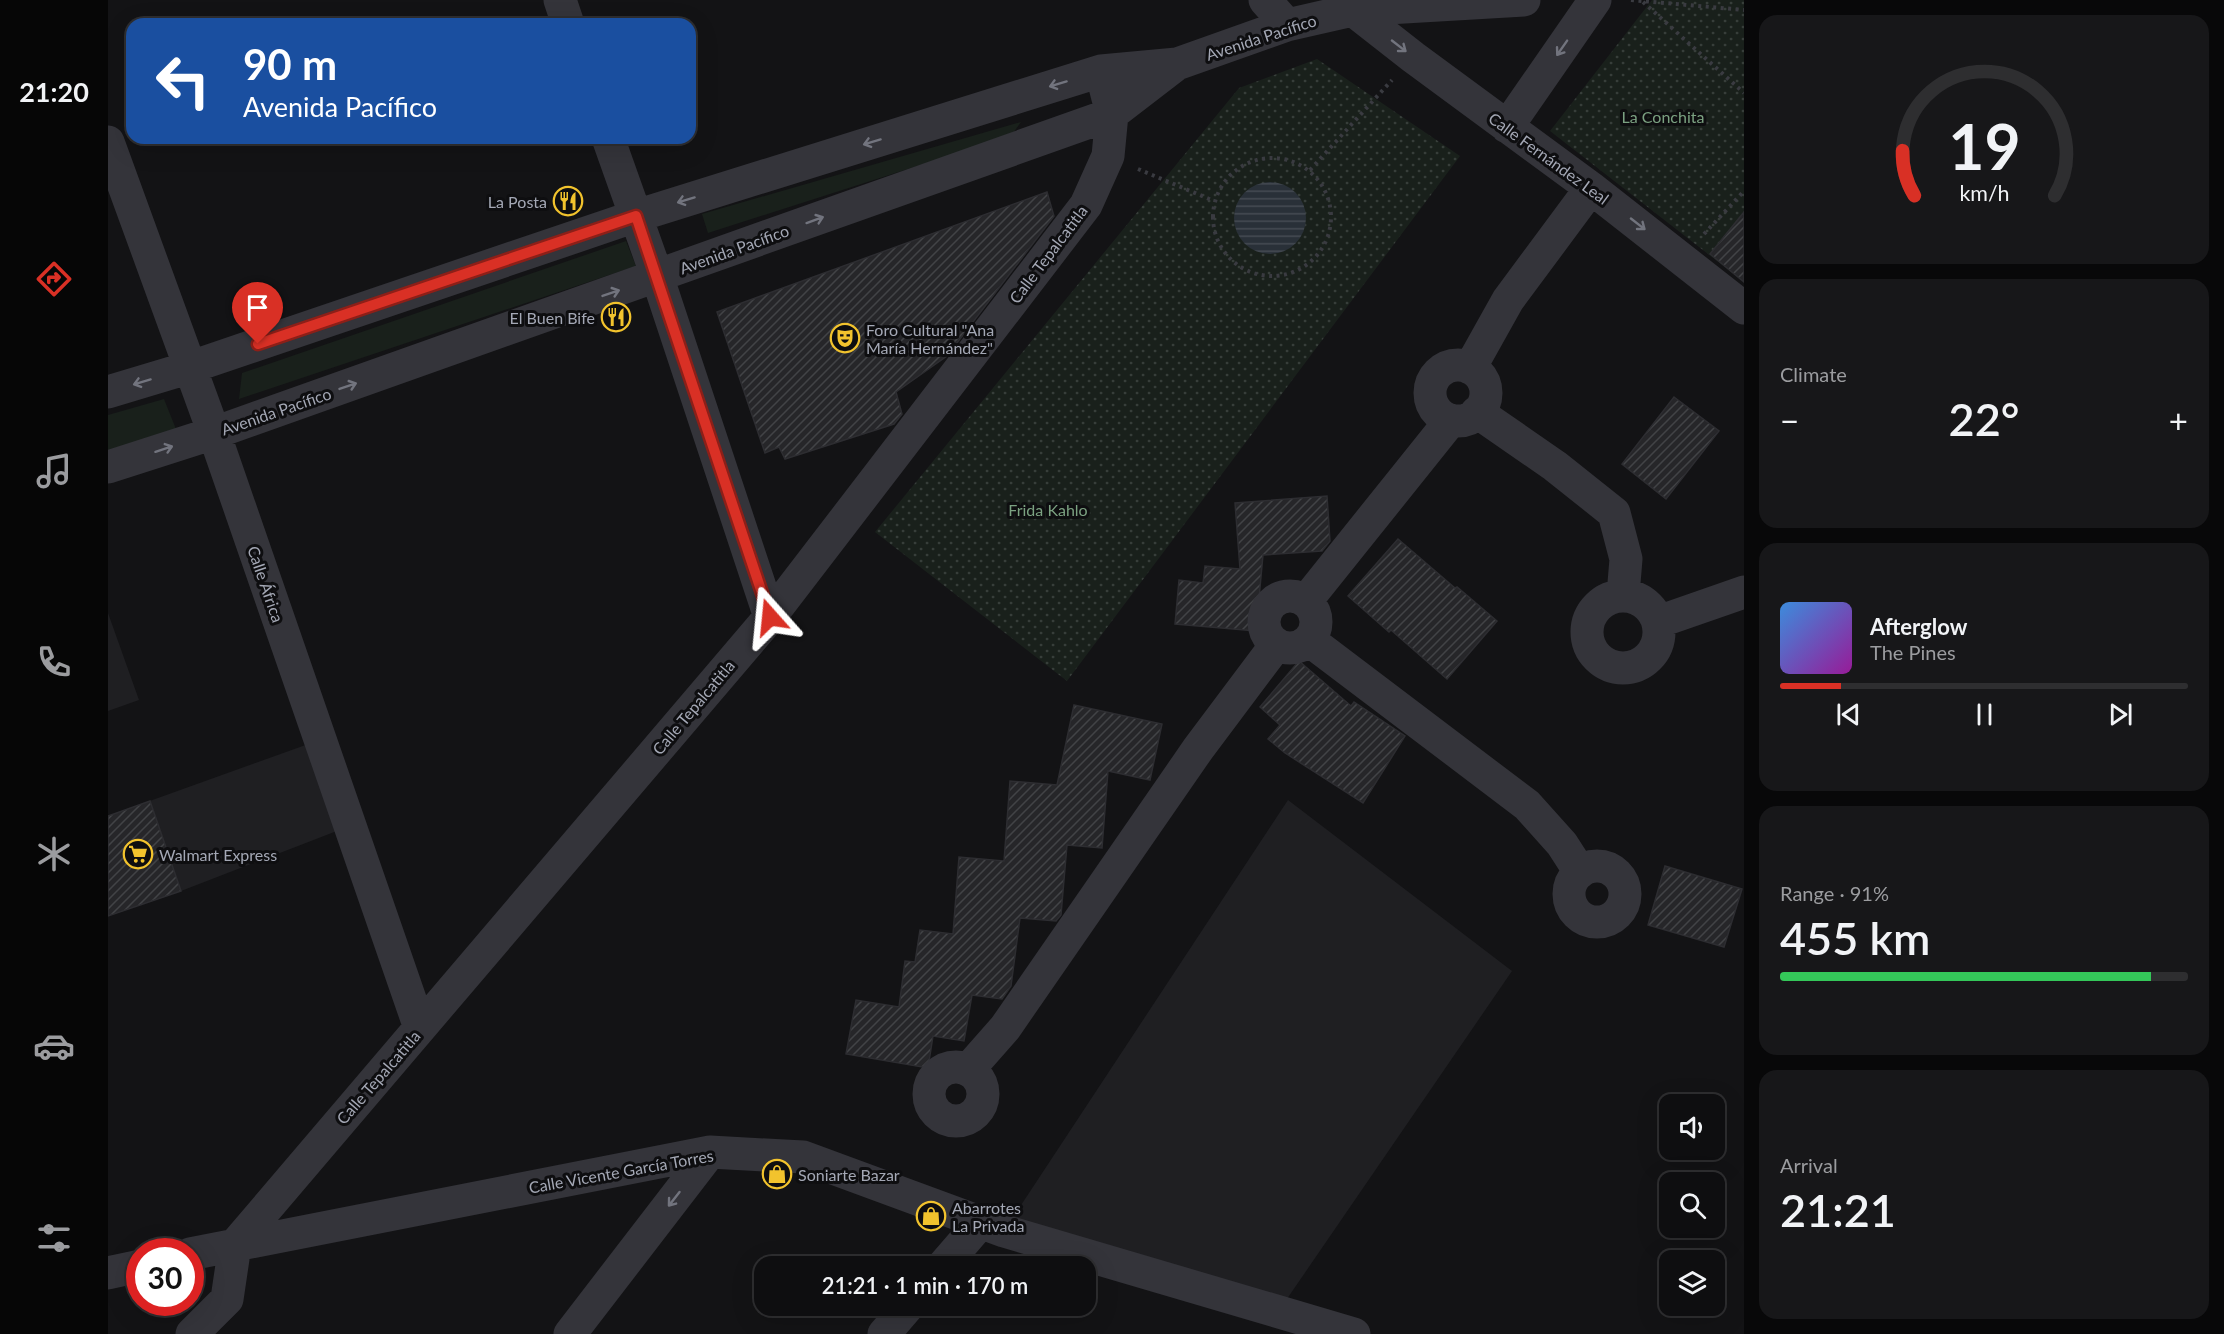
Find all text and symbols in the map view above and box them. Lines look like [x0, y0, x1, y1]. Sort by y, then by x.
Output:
street label: Avenida Pacífico [1203, 10, 1319, 64]
text: 90 m [243, 39, 337, 89]
one-way arrow [1556, 39, 1568, 56]
one-way arrow [1391, 40, 1407, 53]
icon: left [144, 42, 222, 120]
text: 21:20 [19, 75, 89, 108]
one-way arrow [1049, 80, 1068, 91]
text: Avenida Pacífico [243, 90, 437, 123]
park label: La Conchita [1622, 107, 1704, 126]
street label: Calle Fernández Leal [1485, 108, 1613, 208]
text: 19 [1948, 109, 2020, 184]
one-way arrow [863, 137, 882, 148]
text: km/h [1959, 181, 2009, 207]
restaurant icon: La Posta [552, 185, 584, 217]
place label: La Posta [488, 192, 547, 211]
one-way arrow [677, 195, 696, 206]
street label: Calle Tepalcatitla [1005, 201, 1091, 307]
one-way arrow [805, 214, 823, 225]
one-way arrow [1630, 218, 1646, 231]
street label: Avenida Pacífico [677, 220, 791, 278]
icon: directions [33, 258, 75, 300]
pin [232, 282, 283, 344]
one-way arrow [601, 286, 620, 297]
icon: arrive [241, 291, 274, 324]
restaurant icon: El Buen Bife [600, 301, 632, 333]
place label: El Buen Bife [510, 308, 595, 327]
place label: Foro Cultural "Ana María Hernández" [866, 320, 994, 357]
theatre icon: Foro Cultural "Ana María Hernández" [829, 322, 861, 354]
text: Climate [1780, 362, 1847, 386]
one-way arrow [133, 377, 152, 388]
one-way arrow [338, 379, 357, 390]
street label: Avenida Pacífico [219, 383, 333, 439]
text: 22° [1949, 392, 2019, 446]
text: − [1780, 400, 1799, 440]
text: + [2169, 400, 2188, 440]
one-way arrow [154, 443, 173, 454]
icon: music [33, 450, 75, 492]
park label: Frida Kahlo [1008, 500, 1088, 519]
street label: Calle África [244, 543, 288, 625]
position arrow [738, 585, 802, 649]
text: Afterglow [1870, 613, 1967, 640]
text: The Pines [1870, 640, 1956, 664]
icon: phone [33, 641, 75, 683]
street label: Calle Tepalcatitla [648, 656, 738, 758]
icon: previous [1832, 698, 1865, 731]
icon: pause [1968, 698, 2001, 731]
icon: next [2104, 698, 2137, 731]
icon: climate [33, 833, 75, 875]
supermarket icon: Walmart Express [122, 838, 154, 870]
place label: Walmart Express [159, 845, 277, 864]
text: Range · 91% [1780, 881, 1889, 905]
text: 455 km [1780, 911, 1930, 965]
icon: car [33, 1025, 75, 1067]
street label: Calle Tepalcatitla [332, 1026, 424, 1128]
map controls [1659, 1094, 1725, 1316]
button: sound [1659, 1094, 1725, 1160]
street label: Calle Vicente García Torres [527, 1145, 715, 1197]
text: Arrival [1780, 1153, 1838, 1177]
shop icon: Soniarte Bazar [761, 1158, 793, 1190]
place label: Soniarte Bazar [798, 1165, 900, 1184]
button: search [1659, 1172, 1725, 1238]
text: 21:21 [1780, 1183, 1896, 1237]
one-way arrow [668, 1190, 680, 1206]
place label: Abarrotes La Privada [952, 1198, 1024, 1235]
shop icon: Abarrotes La Privada [915, 1200, 947, 1232]
icon: filters [33, 1217, 75, 1259]
speed limit sign: 30 [126, 1238, 204, 1316]
button: layers [1659, 1250, 1725, 1316]
text: 21:21 · 1 min · 170 m [822, 1272, 1028, 1299]

